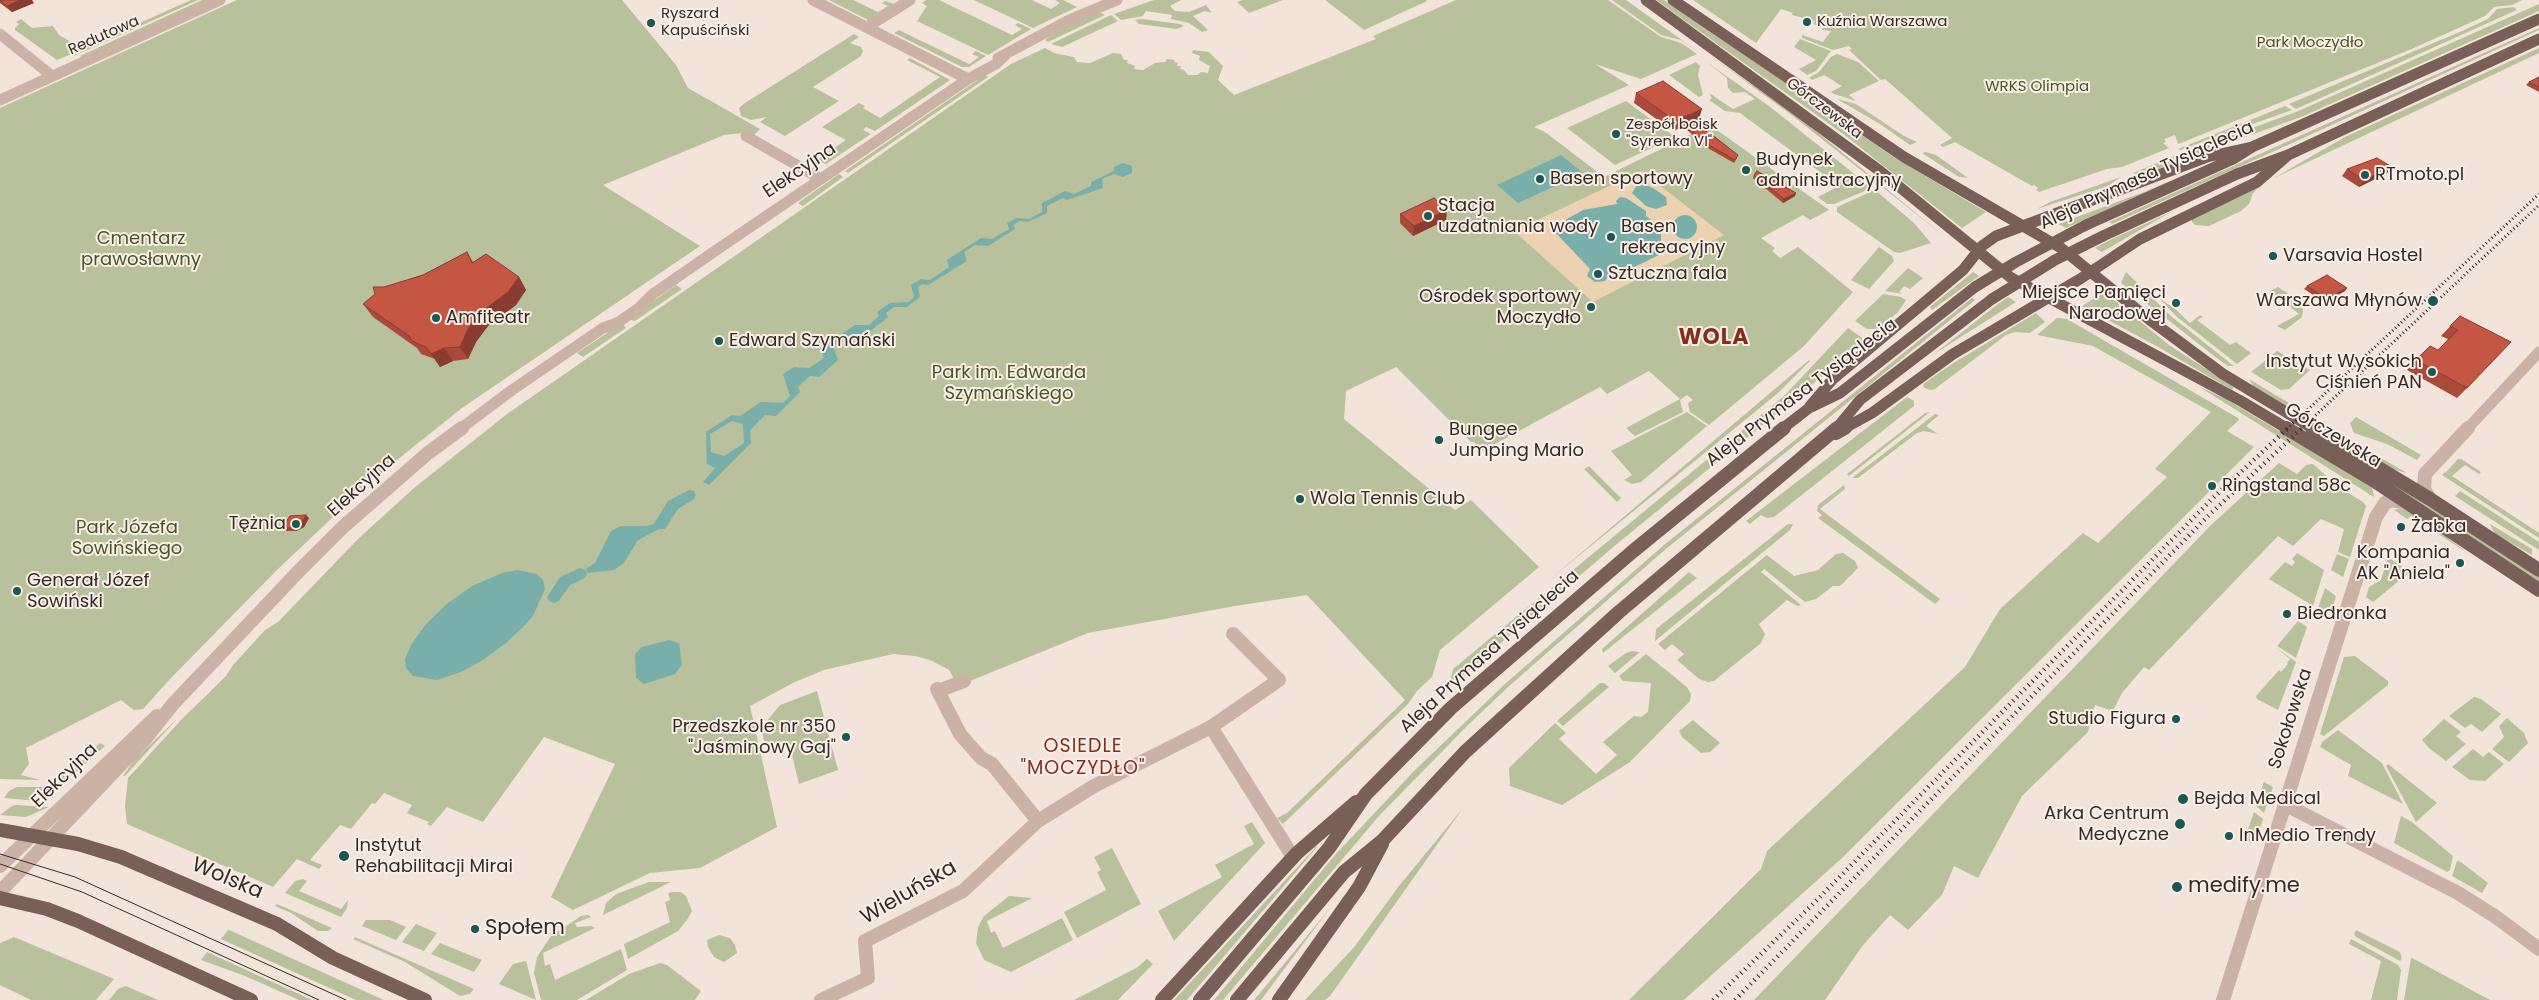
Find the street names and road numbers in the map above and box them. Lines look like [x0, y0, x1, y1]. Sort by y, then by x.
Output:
street label: Redutowa [66, 12, 142, 60]
street label: Górczewska [1783, 75, 1865, 143]
street label: Aleja Prymasa Tysiąclecia [2037, 117, 2257, 235]
street label: Elekcyjna [759, 139, 841, 203]
street label: Aleja Prymasa Tysiąclecia [1702, 314, 1902, 472]
street label: Górczewska [2281, 399, 2385, 473]
street label: Elekcyjna [324, 450, 400, 522]
street label: Aleja Prymasa Tysiąclecia [1396, 566, 1584, 738]
street label: Sokołowska [2265, 666, 2317, 772]
street label: Elekcyjna [28, 739, 102, 813]
street label: Wolska [188, 853, 266, 905]
street label: Wieluńska [856, 855, 962, 931]

